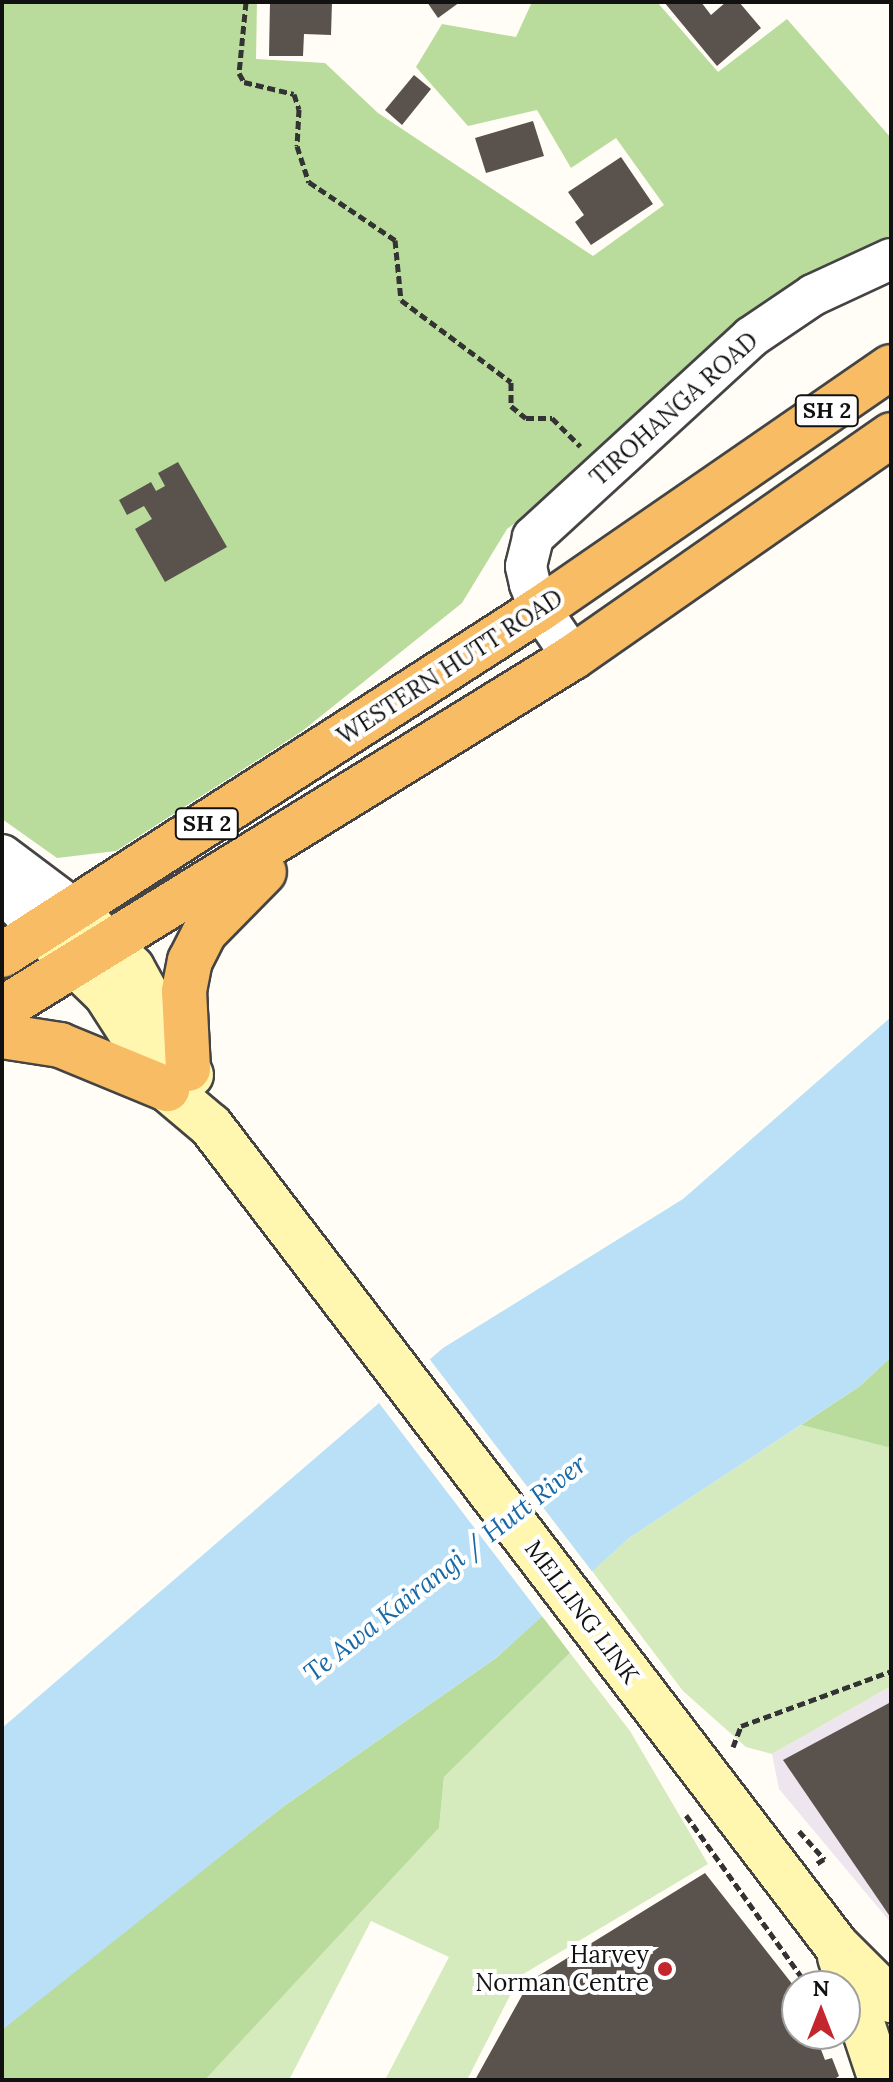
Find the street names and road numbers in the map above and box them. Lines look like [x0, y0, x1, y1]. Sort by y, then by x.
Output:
street label: TIROHANGA ROAD [584, 326, 764, 492]
road number: SH 2 [793, 393, 861, 429]
street label: WESTERN HUTT ROAD [332, 583, 568, 751]
road number: SH 2 [173, 806, 241, 842]
street label: MELLING LINK [519, 1535, 645, 1689]

